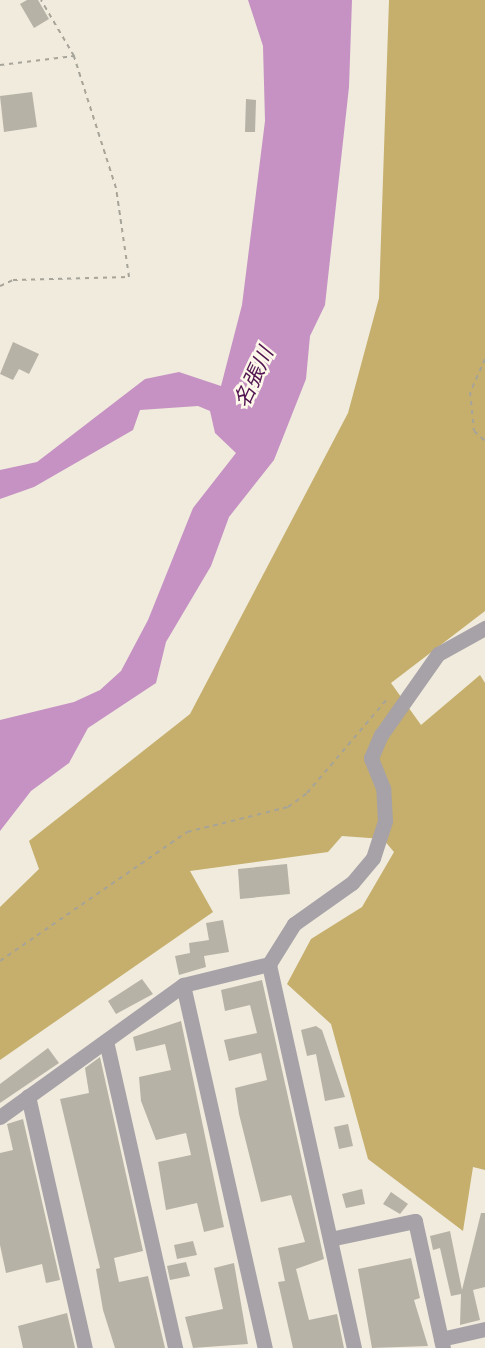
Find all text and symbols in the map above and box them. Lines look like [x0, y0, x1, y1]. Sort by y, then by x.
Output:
water label: 名張川 [228, 343, 278, 411]

